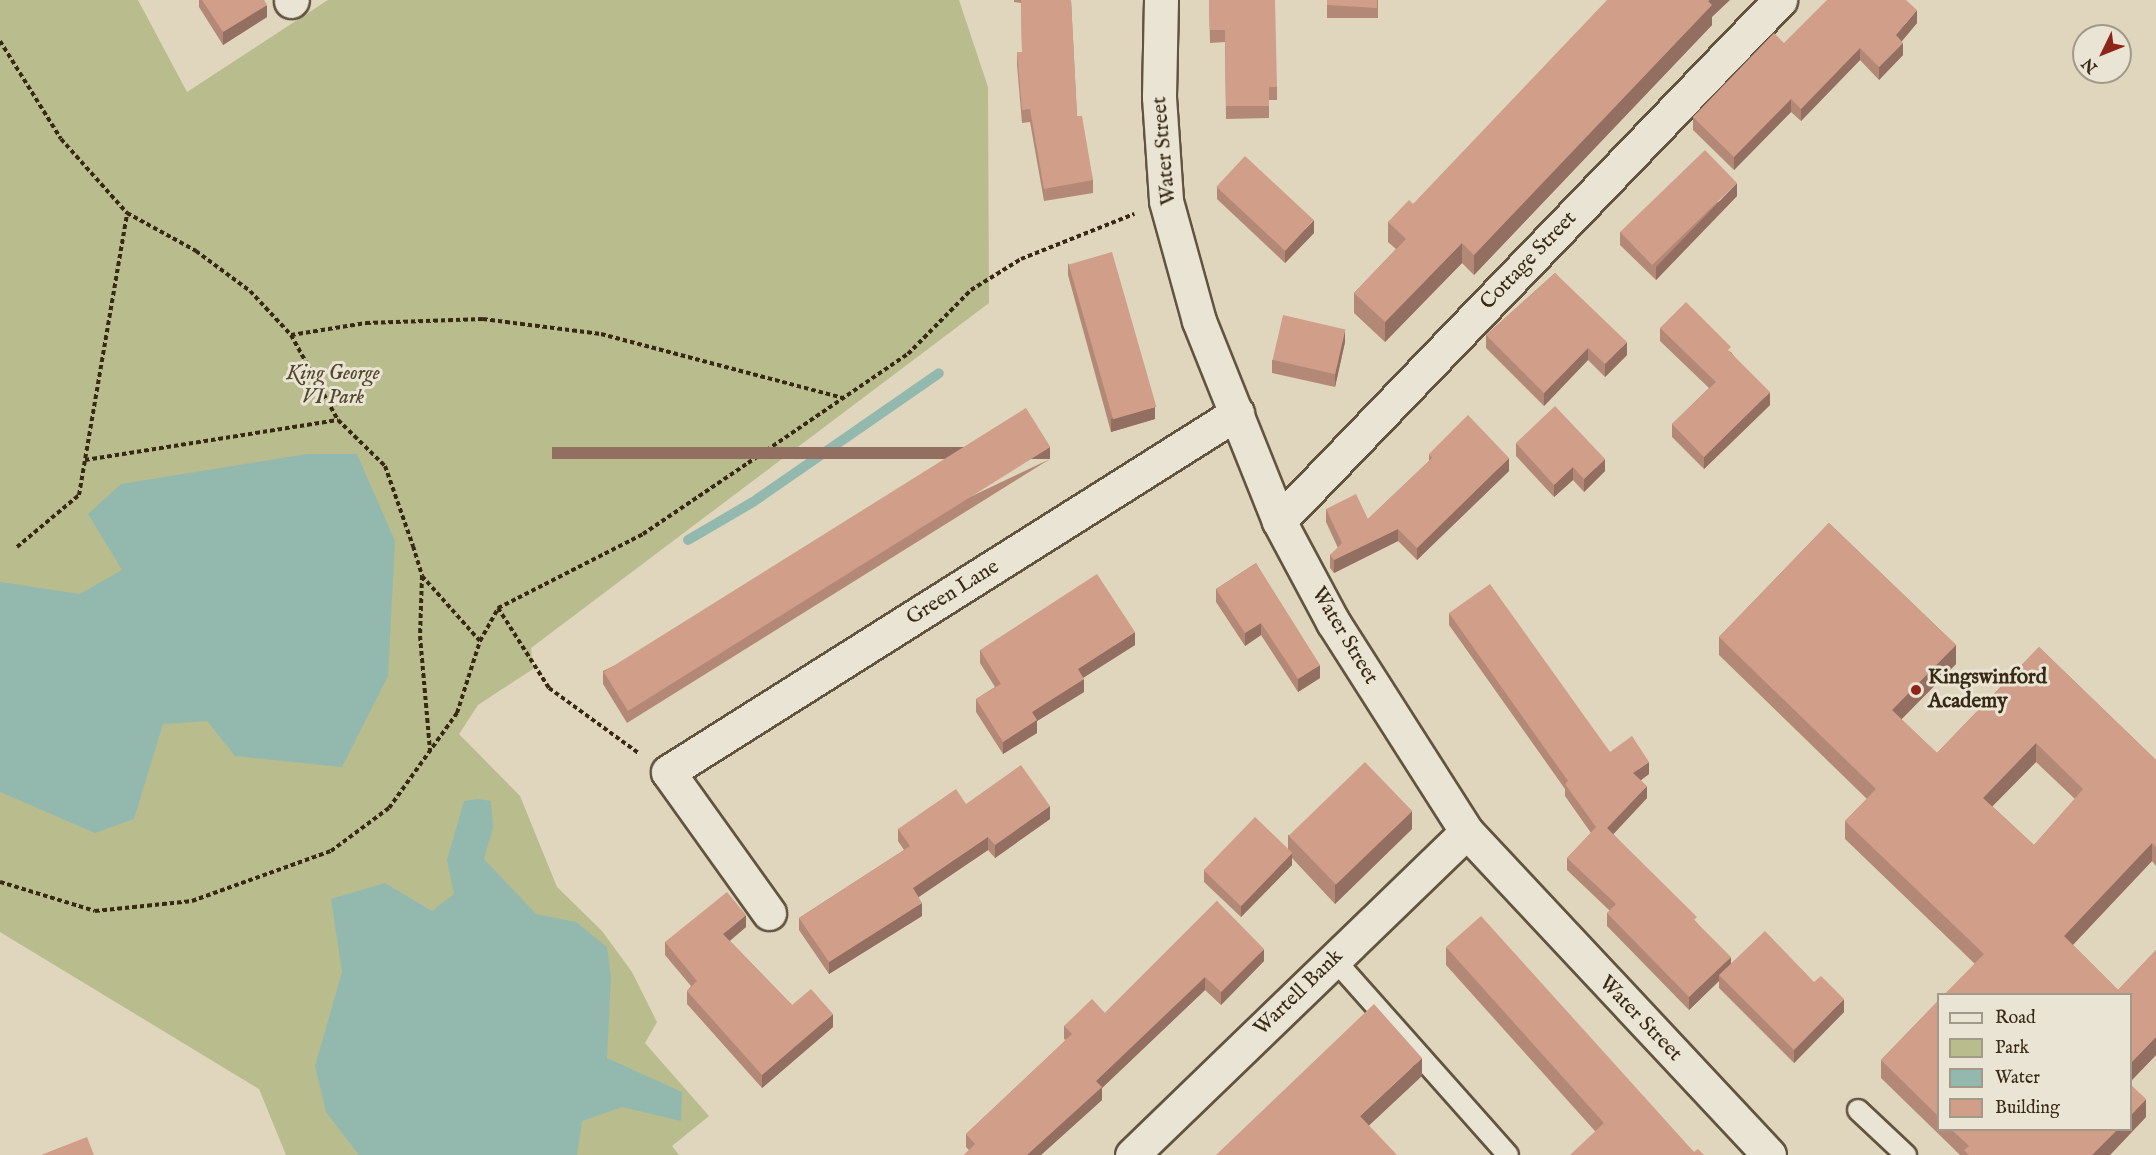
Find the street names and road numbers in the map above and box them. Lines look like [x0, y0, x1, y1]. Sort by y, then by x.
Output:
street label: Water Street [1148, 96, 1182, 206]
street label: Cottage Street [1476, 206, 1582, 316]
street label: Green Lane [902, 555, 1004, 631]
street label: Water Street [1305, 583, 1383, 689]
street label: Wartell Bank [1249, 944, 1349, 1042]
street label: Water Street [1593, 971, 1687, 1067]

